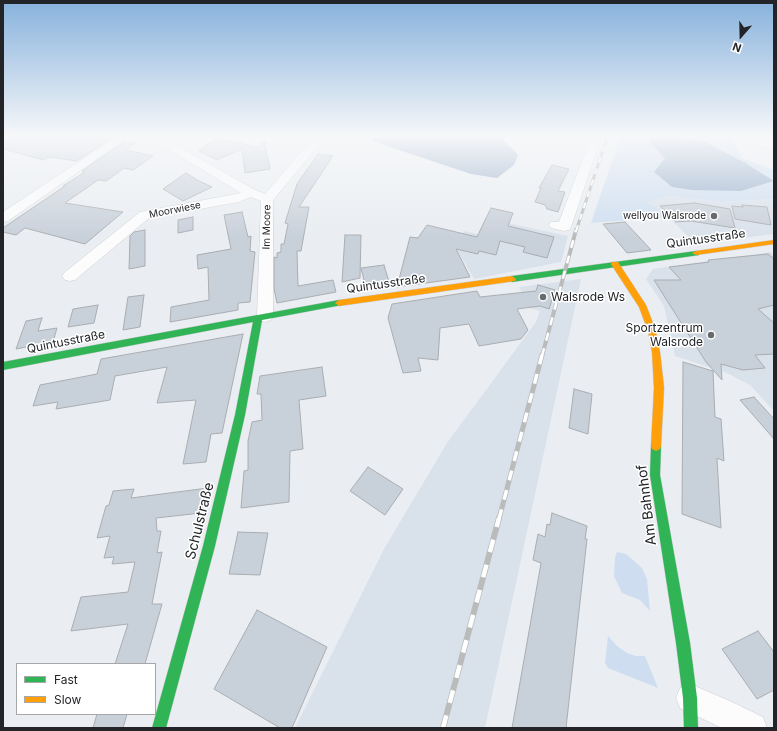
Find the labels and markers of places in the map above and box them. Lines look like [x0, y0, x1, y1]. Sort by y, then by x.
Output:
place label: wellyou Walsrode [623, 210, 706, 222]
marker: wellyou Walsrode [709, 211, 719, 221]
place label: Walsrode Ws [551, 290, 625, 304]
marker: Walsrode Ws [538, 292, 548, 302]
place label: Sportzentrum Walsrode [626, 321, 703, 349]
marker: Sportzentrum Walsrode [706, 330, 716, 340]

